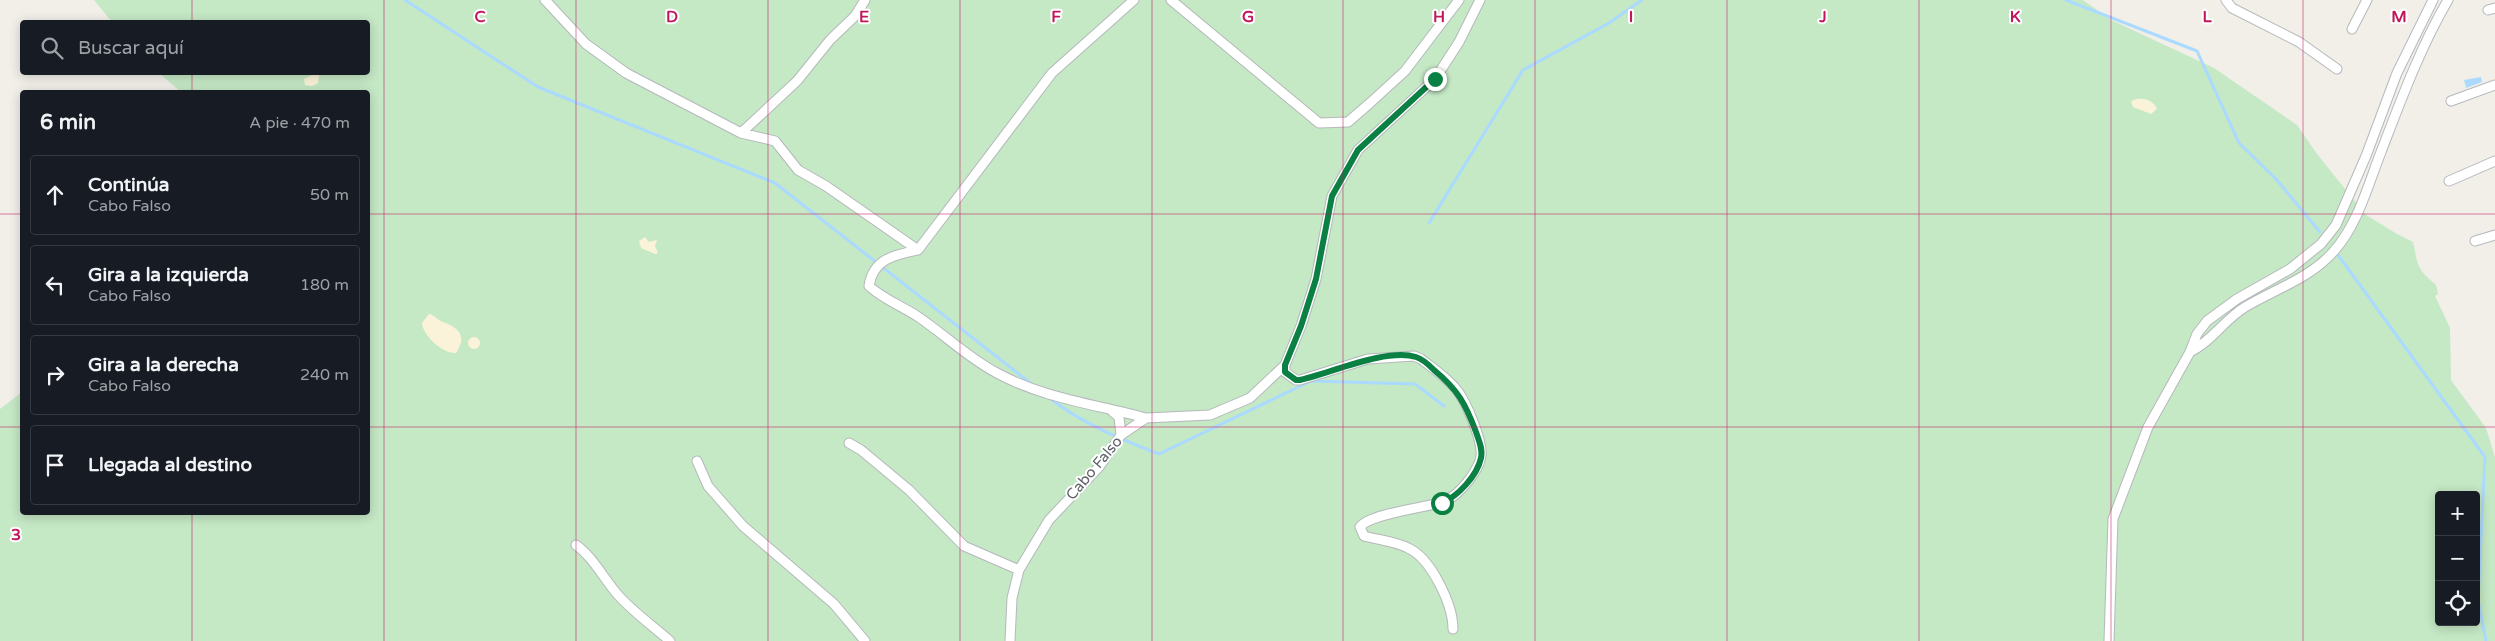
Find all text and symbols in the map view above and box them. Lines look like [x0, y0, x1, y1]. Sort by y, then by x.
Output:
text: C [474, 7, 486, 27]
text: D [666, 7, 678, 27]
text: E [859, 7, 869, 27]
text: F [1051, 7, 1061, 27]
text: G [1242, 7, 1254, 27]
text: H [1433, 7, 1445, 27]
text: I [1629, 7, 1633, 27]
text: J [1818, 7, 1827, 27]
text: K [2010, 7, 2021, 27]
text: L [2202, 7, 2212, 27]
text: M [2391, 7, 2407, 27]
search box [20, 20, 370, 75]
icon: search [38, 34, 66, 62]
text: Buscar aquí [78, 37, 184, 59]
route end [1424, 68, 1447, 91]
text: 6 min [40, 110, 96, 135]
text: A pie · 470 m [249, 113, 350, 133]
text: Continúa [88, 174, 170, 196]
icon: ahead [41, 181, 69, 209]
text: 50 m [310, 185, 349, 205]
text: Cabo Falso [88, 196, 171, 216]
text: Gira a la izquierda [88, 264, 249, 286]
icon: left [41, 271, 69, 299]
text: 180 m [300, 275, 349, 295]
text: Cabo Falso [88, 286, 171, 306]
text: Gira a la derecha [88, 354, 239, 376]
icon: right [41, 361, 69, 389]
text: 240 m [300, 365, 349, 385]
text: Cabo Falso [88, 376, 171, 396]
street label: Cabo Falso [1062, 432, 1126, 504]
icon: arrive [41, 451, 69, 479]
text: Llegada al destino [88, 454, 252, 476]
map controls [2435, 491, 2480, 626]
button: + [2435, 491, 2480, 536]
route start [1431, 492, 1454, 515]
text: 3 [11, 525, 21, 545]
button: − [2435, 536, 2480, 581]
button: locate [2435, 581, 2480, 626]

